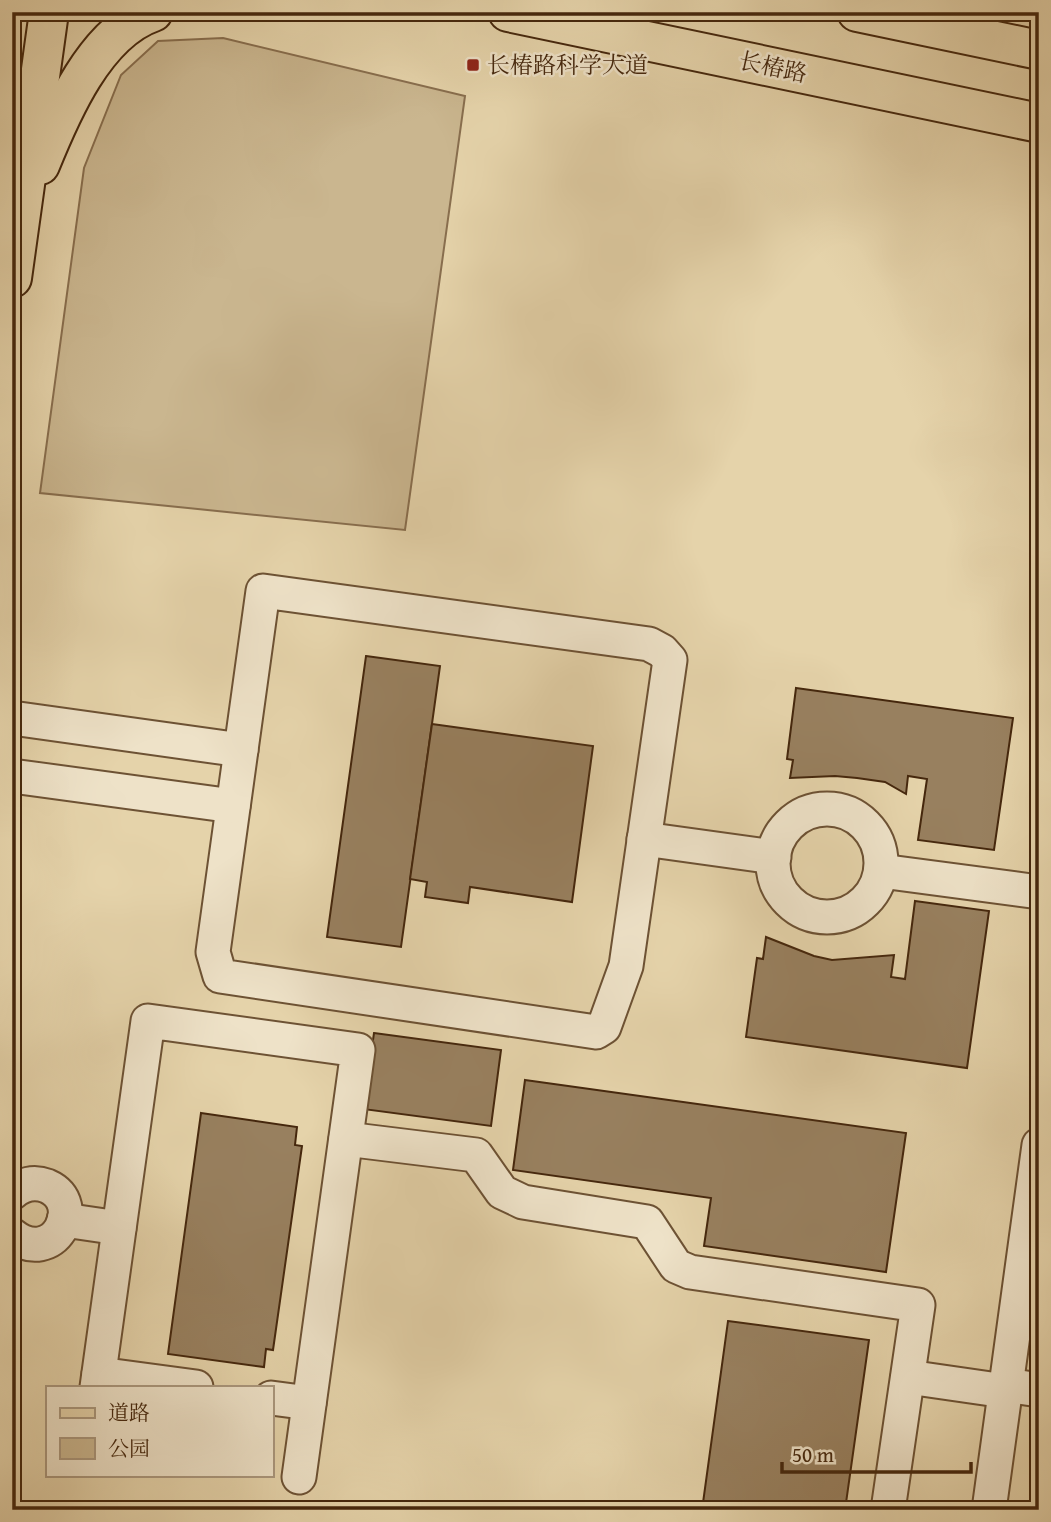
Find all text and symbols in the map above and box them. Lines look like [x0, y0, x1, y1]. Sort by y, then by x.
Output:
street label: 长椿路 [736, 43, 810, 90]
place label: 长椿路科学大道 [487, 48, 648, 81]
marker: 长椿路科学大道 [465, 57, 481, 73]
legend [46, 1386, 273, 1476]
text: 道路 [108, 1397, 150, 1428]
scale bar [782, 1431, 970, 1475]
text: 公园 [108, 1433, 150, 1464]
text: 50 m [792, 1439, 834, 1470]

